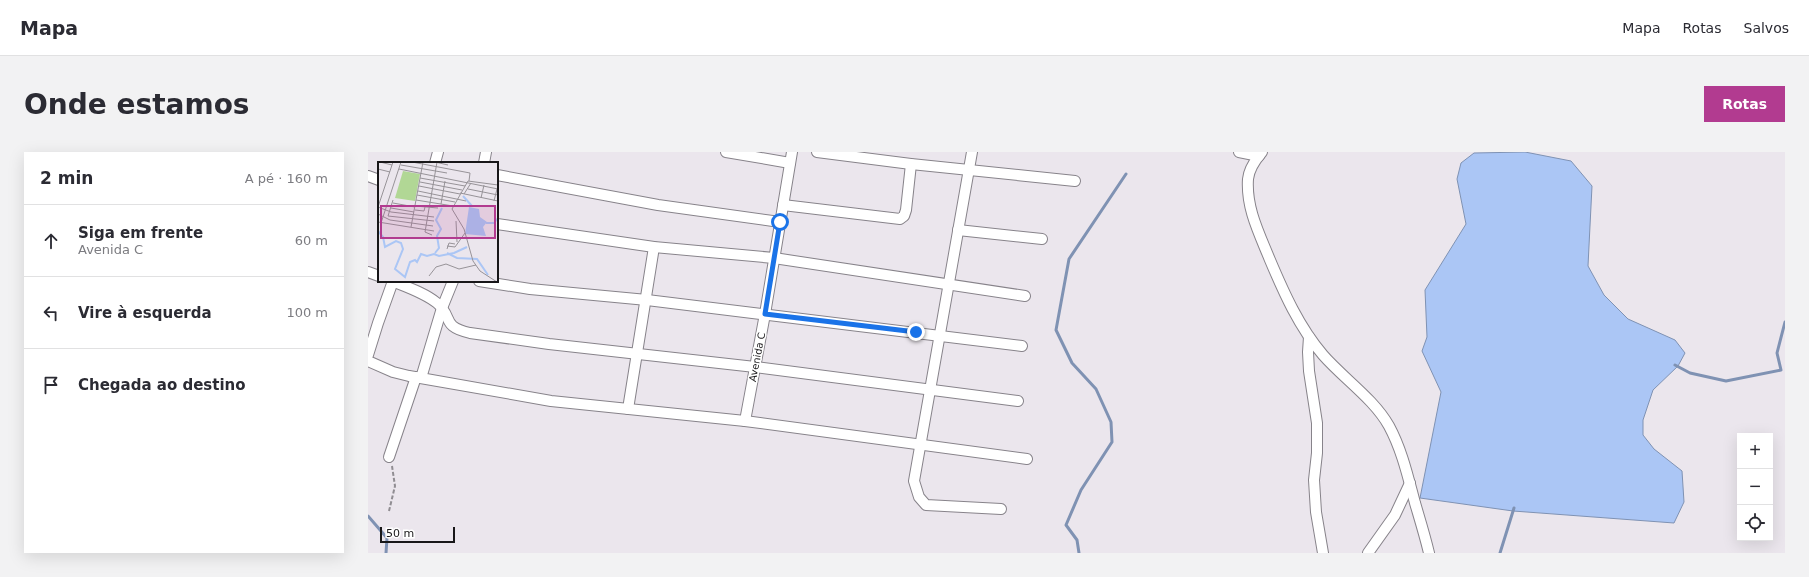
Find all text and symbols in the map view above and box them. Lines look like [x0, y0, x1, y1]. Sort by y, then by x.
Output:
text: Mapa [20, 17, 78, 39]
text: Mapa [1622, 20, 1660, 36]
text: Rotas [1682, 20, 1722, 36]
text: Salvos [1744, 20, 1789, 36]
button: Rotas [1704, 86, 1785, 122]
text: Onde estamos [24, 88, 250, 121]
inset map [378, 162, 498, 282]
text: 2 min [40, 168, 93, 188]
text: A pé · 160 m [245, 171, 328, 186]
route start [771, 213, 789, 231]
text: Siga em frente [78, 224, 203, 242]
icon: ahead [40, 230, 62, 252]
text: 60 m [295, 233, 328, 248]
text: Avenida C [78, 242, 143, 257]
icon: left [40, 302, 62, 324]
text: Vire à esquerda [78, 304, 212, 322]
text: 100 m [286, 305, 328, 320]
route end [907, 323, 925, 341]
street label: Avenida C [747, 331, 767, 383]
icon: arrive [40, 374, 62, 396]
text: Chegada ao destino [78, 376, 246, 394]
map controls [1737, 433, 1773, 541]
button: + [1737, 433, 1773, 469]
button: − [1737, 469, 1773, 505]
button: locate [1737, 505, 1773, 541]
scale bar [380, 525, 455, 544]
text: 50 m [386, 527, 414, 540]

